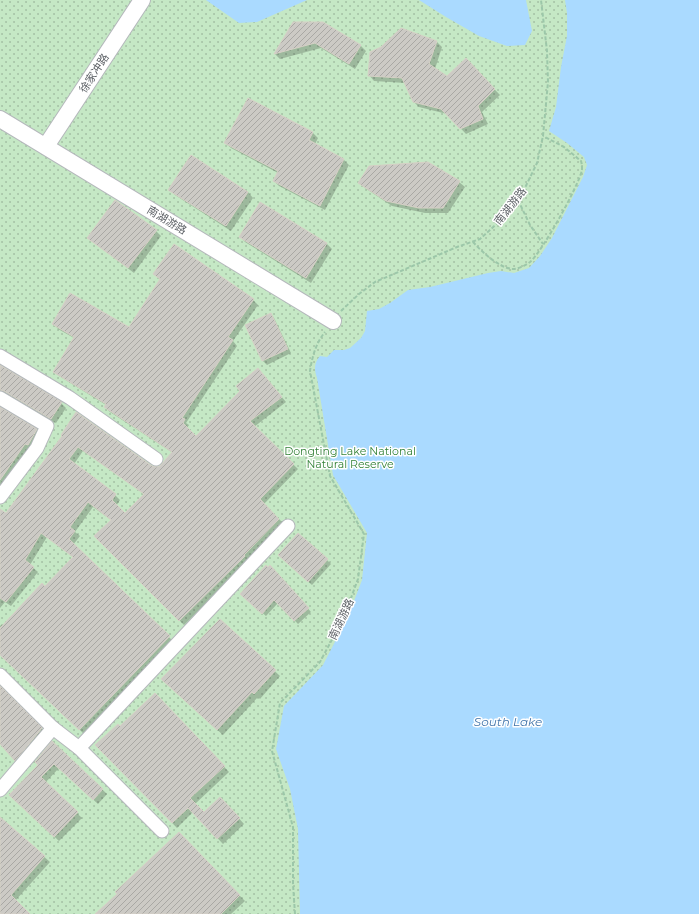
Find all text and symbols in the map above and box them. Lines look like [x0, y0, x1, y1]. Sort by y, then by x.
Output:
street label: 徐家冲路 [76, 51, 112, 95]
street label: 南湖游路 [491, 184, 529, 228]
street label: 南湖游路 [145, 203, 189, 237]
park label: Dongting Lake National Natural Reserve [284, 444, 416, 471]
street label: 南湖游路 [325, 596, 357, 642]
water label: South Lake [474, 714, 542, 729]

